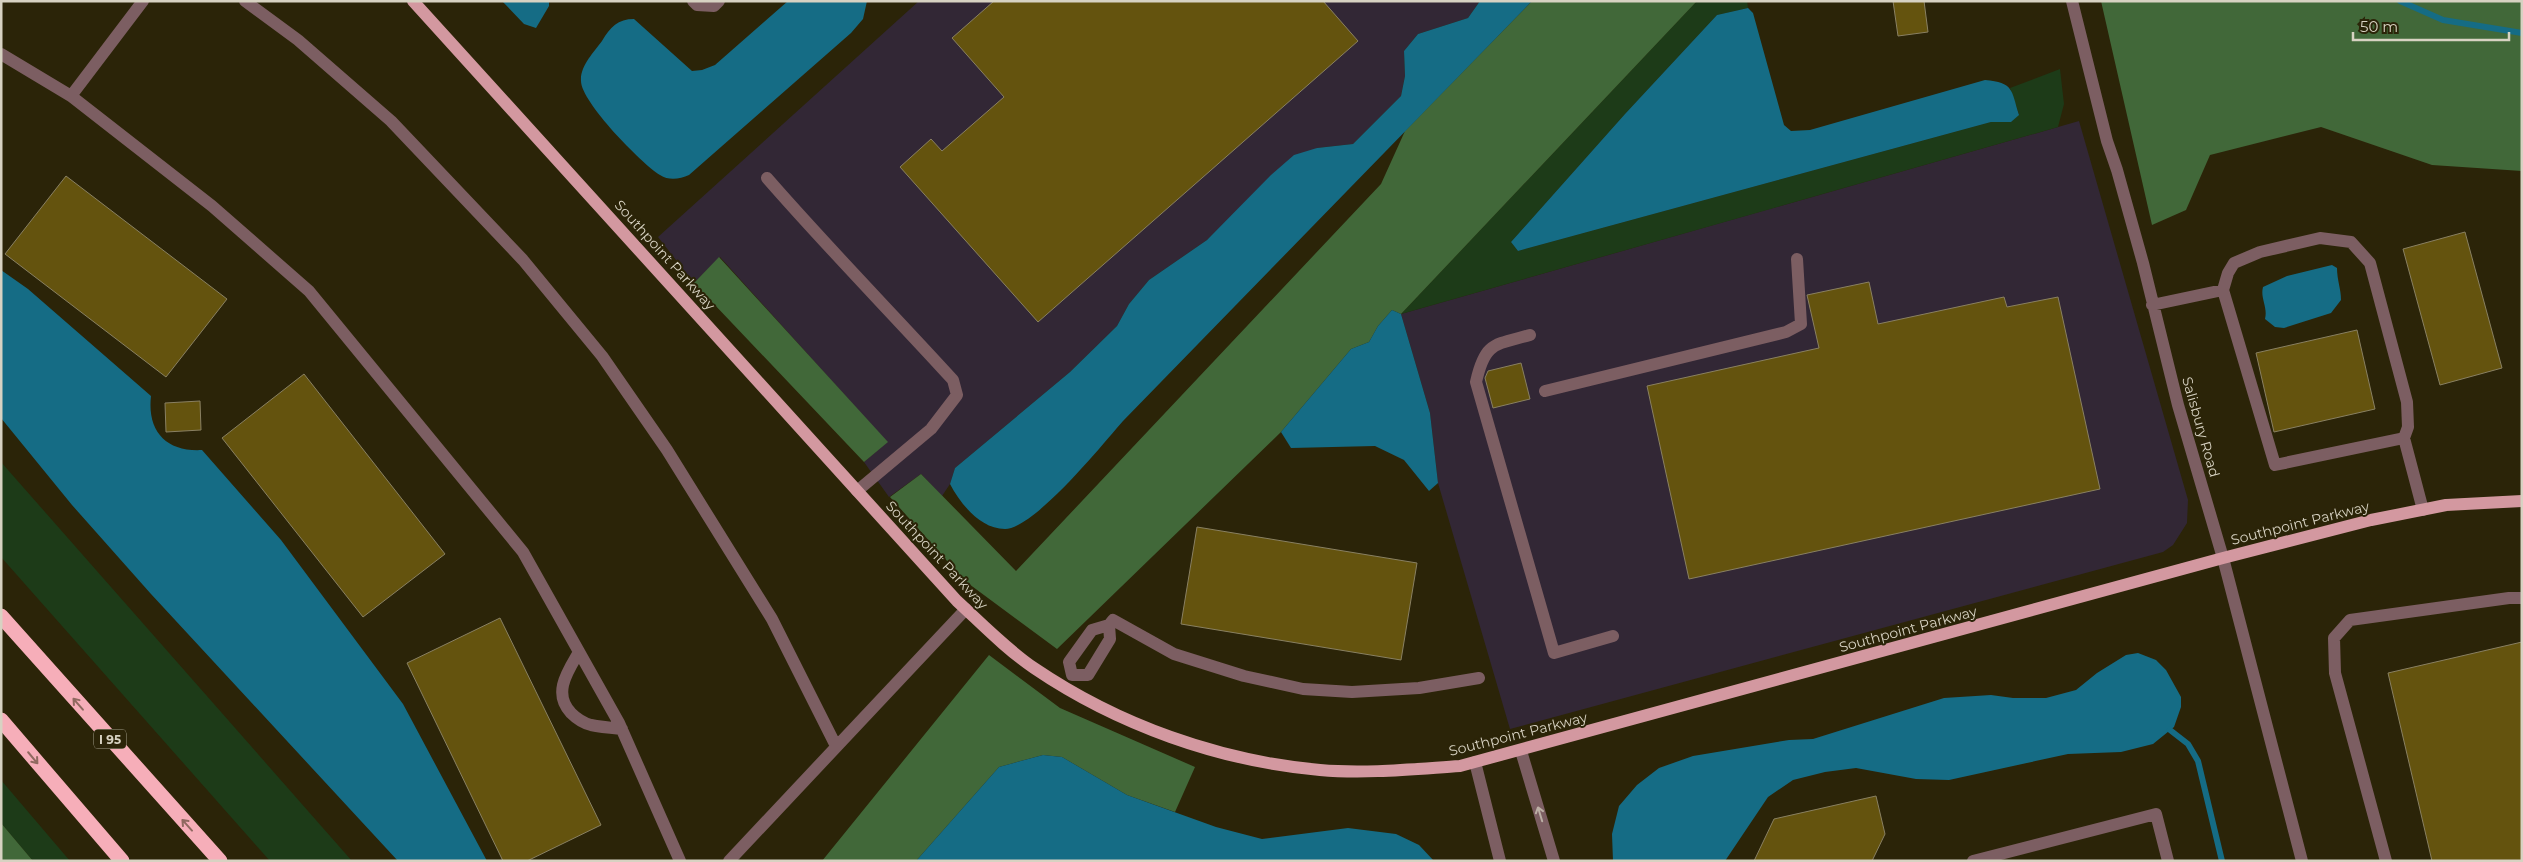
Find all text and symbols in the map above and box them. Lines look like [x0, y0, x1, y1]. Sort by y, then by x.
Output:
scale bar [2353, 10, 2509, 42]
text: 50 m [2360, 17, 2398, 36]
street label: Southpoint Parkway [611, 196, 719, 314]
street label: Salisbury Road [2178, 375, 2224, 479]
street label: Southpoint Parkway [882, 497, 992, 613]
street label: Southpoint Parkway [2229, 497, 2371, 549]
street label: Southpoint Parkway [1837, 602, 1979, 656]
one-way arrow [73, 698, 84, 711]
street label: Southpoint Parkway [1447, 708, 1589, 760]
road number: I 95 [94, 730, 126, 749]
one-way arrow [27, 751, 38, 764]
one-way arrow [1534, 806, 1544, 822]
one-way arrow [181, 818, 193, 831]

